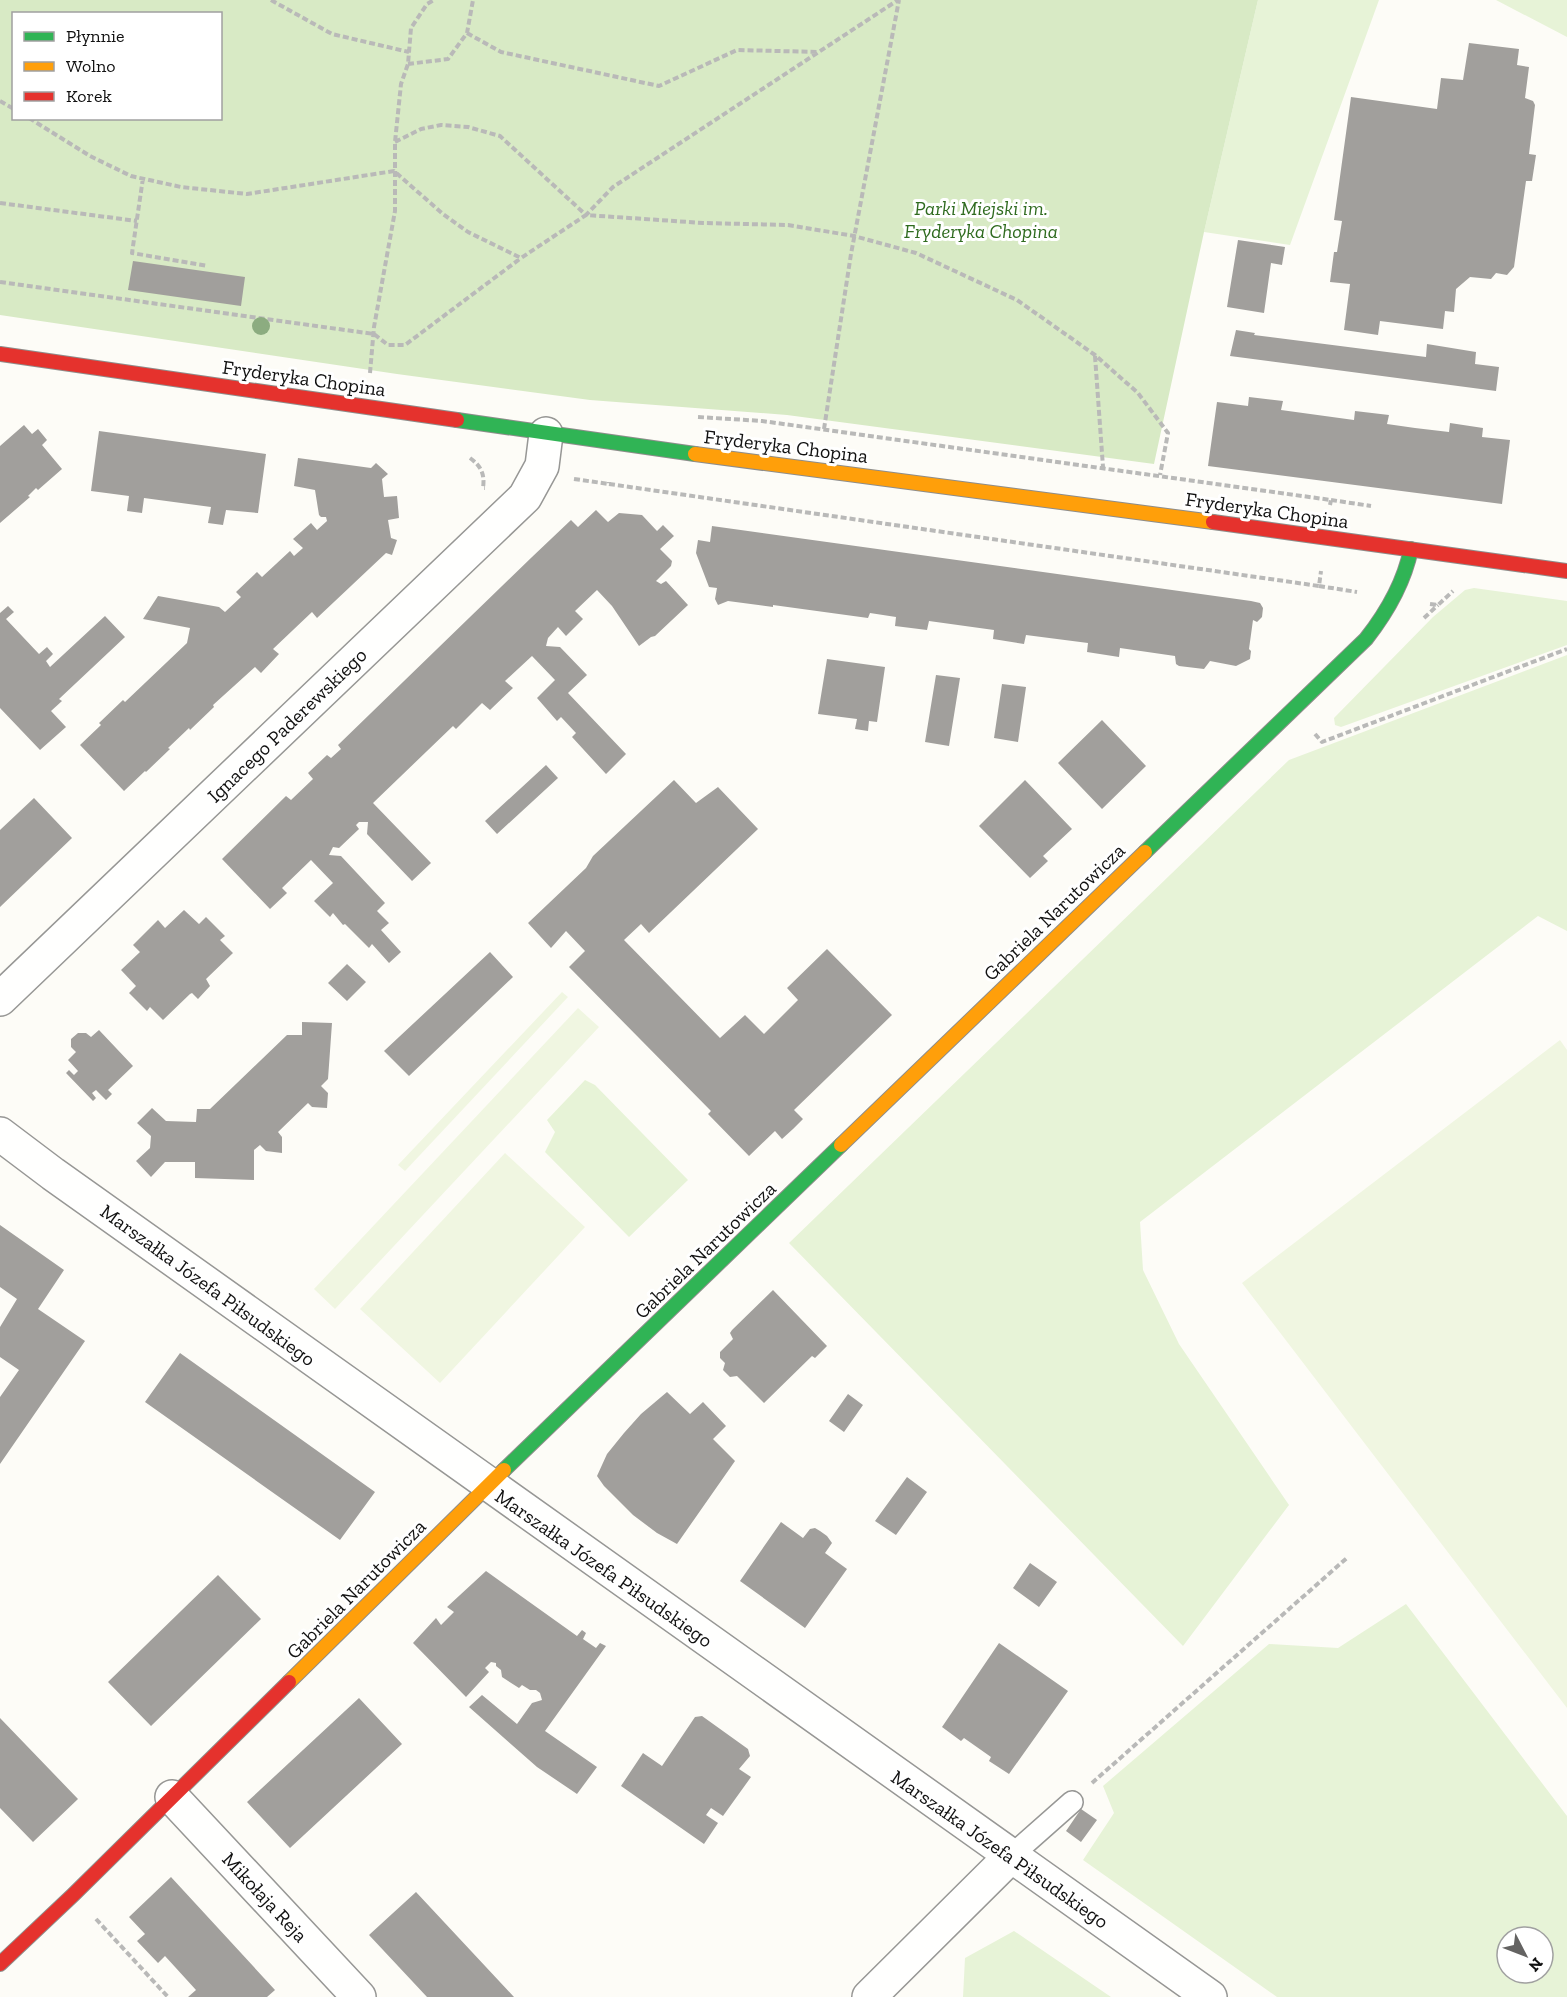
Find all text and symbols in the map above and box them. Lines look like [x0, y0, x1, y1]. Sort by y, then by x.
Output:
legend [12, 12, 222, 120]
text: Płynnie [66, 25, 124, 47]
text: Wolno [66, 55, 116, 77]
text: Korek [66, 85, 112, 107]
park label: Parki Miejski im. Fryderyka Chopina [904, 196, 1058, 243]
street label: Fryderyka Chopina [221, 355, 388, 401]
street label: Fryderyka Chopina [703, 424, 870, 468]
street label: Fryderyka Chopina [1184, 487, 1351, 533]
street label: Ignacego Paderewskiego [202, 643, 372, 807]
street label: Gabriela Narutowicza [978, 838, 1130, 986]
street label: Gabriela Narutowicza [629, 1176, 781, 1324]
street label: Marszałka Józefa Piłsudskiego [96, 1199, 320, 1371]
street label: Marszałka Józefa Piłsudskiego [491, 1484, 717, 1652]
street label: Gabriela Narutowicza [281, 1514, 431, 1664]
street label: Marszałka Józefa Piłsudskiego [887, 1765, 1113, 1933]
street label: Mikołaja Reja [217, 1847, 313, 1947]
north arrow [1495, 1925, 1555, 1985]
text: N [1525, 1954, 1547, 1976]

